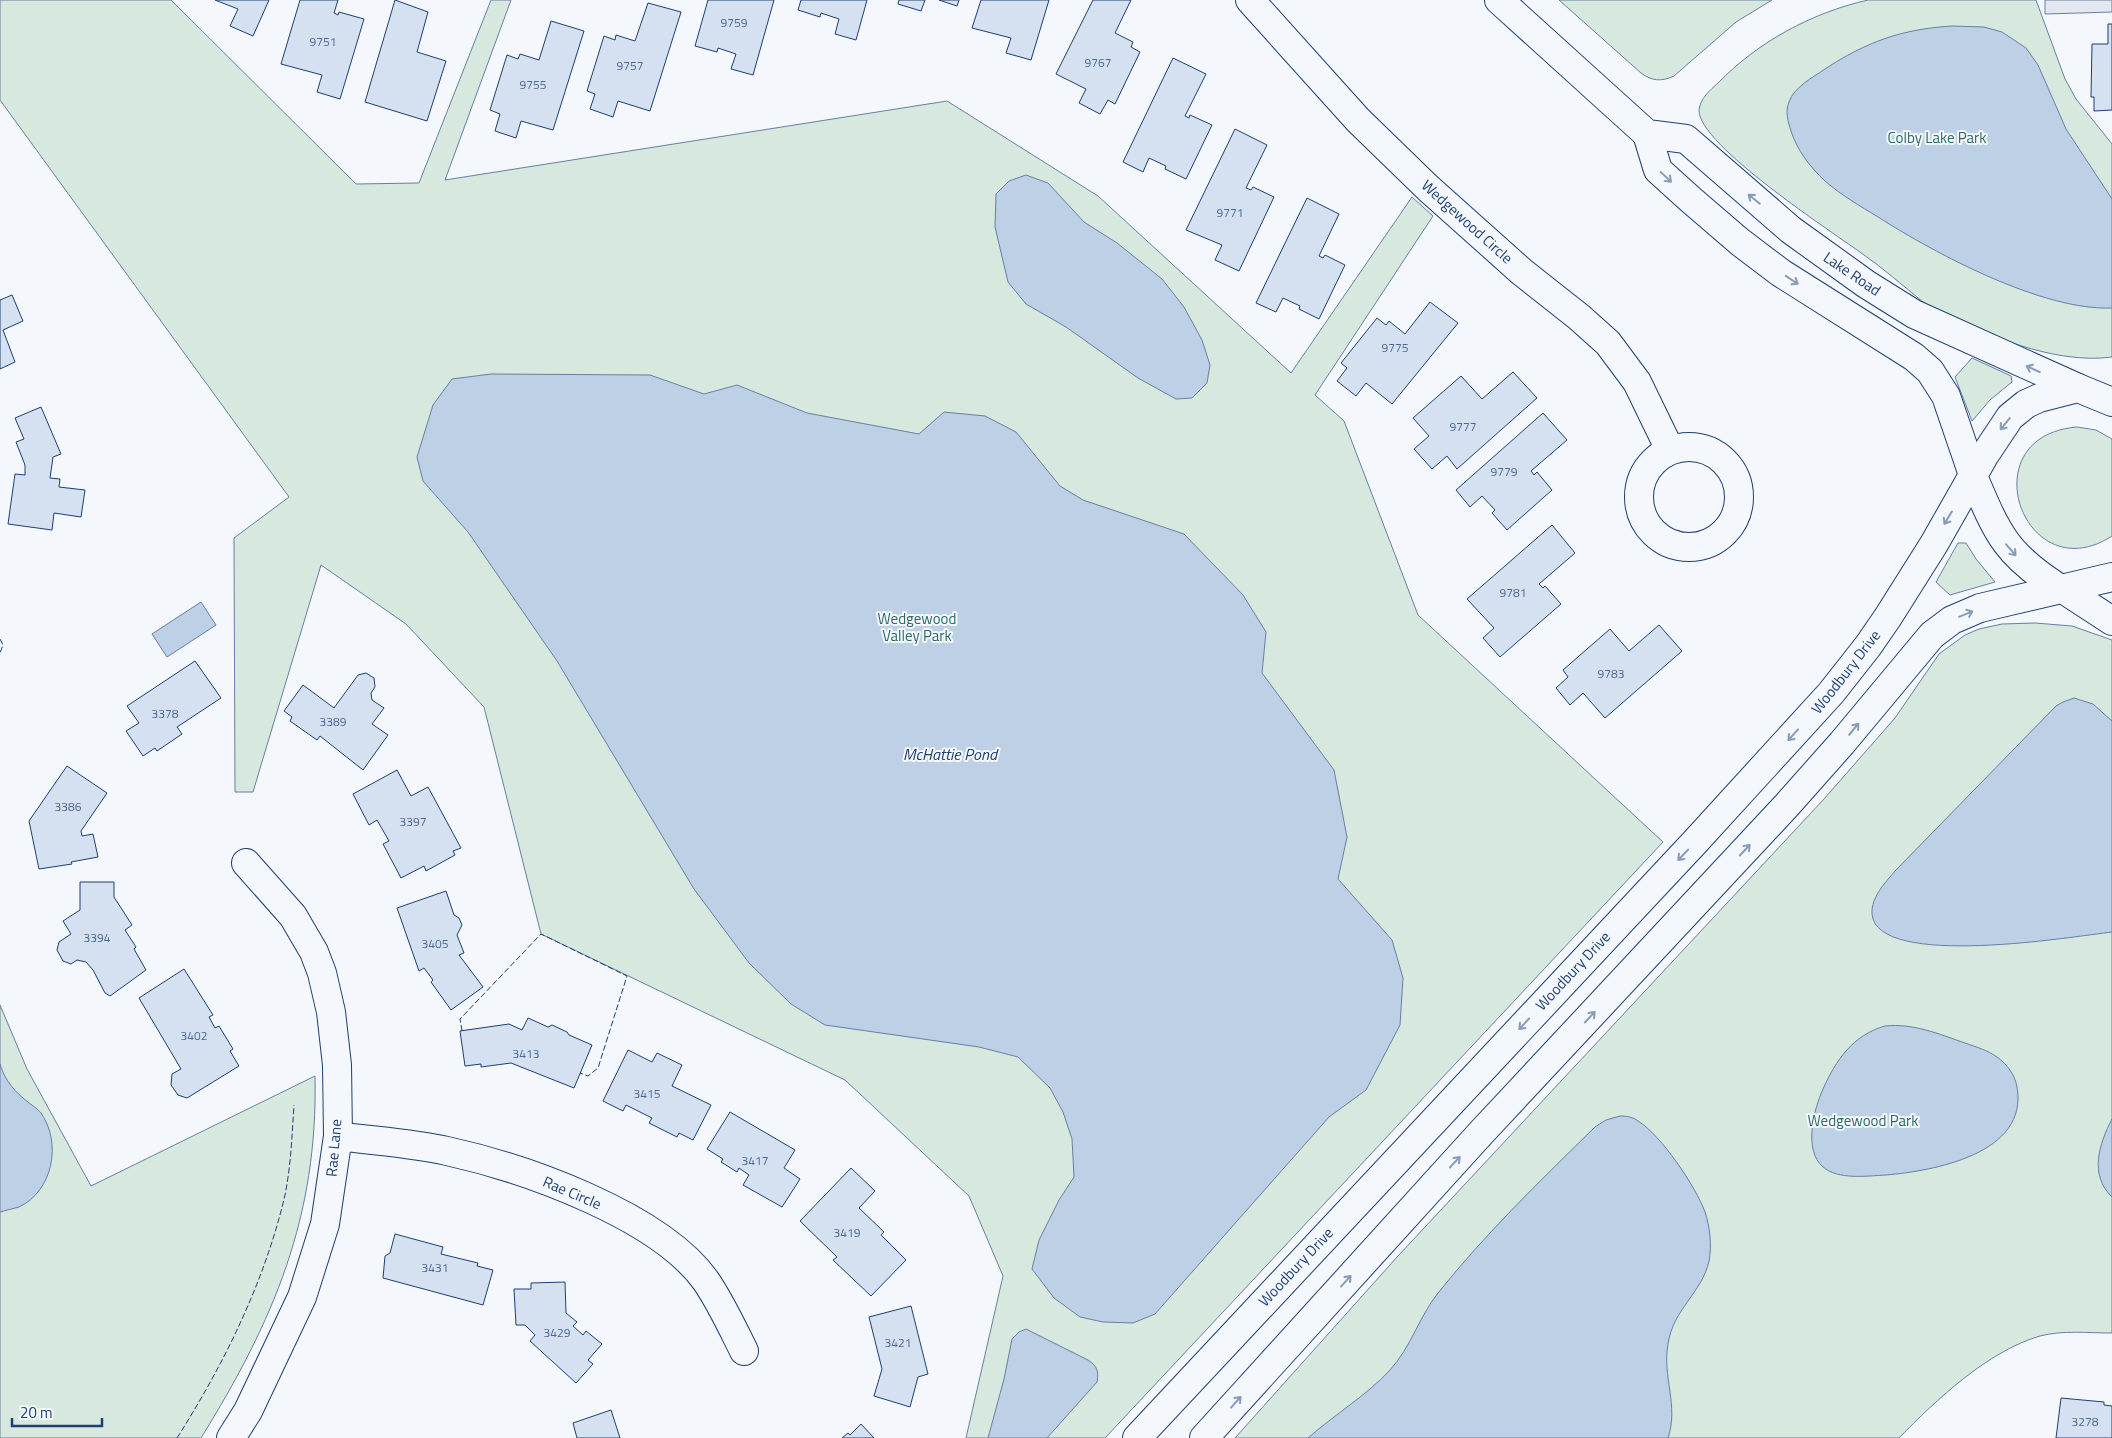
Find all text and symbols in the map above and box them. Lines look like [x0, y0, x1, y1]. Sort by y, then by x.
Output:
house number: 9759 [721, 13, 748, 32]
house number: 9751 [310, 32, 336, 51]
house number: 9767 [1085, 53, 1111, 72]
house number: 9757 [617, 56, 643, 75]
house number: 9755 [520, 75, 547, 94]
park label: Colby Lake Park [1888, 126, 1986, 149]
one-way arrow [1660, 171, 1672, 183]
street label: Wedgewood Circle [1416, 174, 1518, 269]
one-way arrow [1747, 194, 1760, 205]
house number: 9771 [1217, 203, 1243, 222]
street label: Lake Road [1819, 246, 1886, 301]
one-way arrow [1784, 275, 1798, 285]
house number: 9775 [1382, 338, 1409, 357]
one-way arrow [2026, 363, 2041, 373]
house number: 9777 [1450, 417, 1476, 436]
one-way arrow [1999, 417, 2010, 430]
house number: 9779 [1491, 462, 1518, 481]
one-way arrow [1943, 511, 1953, 525]
one-way arrow [2005, 543, 2016, 556]
house number: 9781 [1500, 583, 1526, 602]
park label: Wedgewood Valley Park [878, 607, 956, 647]
one-way arrow [1958, 609, 1973, 618]
street label: Woodbury Drive [1805, 625, 1886, 719]
house number: 9783 [1598, 664, 1624, 683]
house number: 3378 [152, 704, 179, 723]
house number: 3389 [320, 712, 347, 731]
one-way arrow [1848, 723, 1860, 736]
one-way arrow [1787, 729, 1799, 742]
water label: McHattie Pond [903, 742, 999, 766]
house number: 3386 [55, 797, 82, 816]
house number: 3397 [400, 812, 426, 831]
one-way arrow [1739, 844, 1751, 856]
one-way arrow [1677, 848, 1689, 861]
street label: Woodbury Drive [1530, 926, 1616, 1015]
house number: 3394 [84, 928, 111, 947]
house number: 3405 [422, 934, 449, 953]
one-way arrow [1584, 1010, 1596, 1023]
one-way arrow [1518, 1018, 1530, 1031]
house number: 3402 [181, 1026, 207, 1045]
house number: 3413 [513, 1044, 539, 1063]
house number: 3415 [634, 1084, 661, 1103]
park label: Wedgewood Park [1808, 1109, 1918, 1132]
street label: Rae Lane [320, 1118, 347, 1178]
house number: 3417 [742, 1151, 768, 1170]
one-way arrow [1449, 1155, 1461, 1168]
street label: Rae Circle [539, 1170, 605, 1215]
street label: Woodbury Drive [1253, 1222, 1339, 1311]
house number: 3419 [834, 1223, 861, 1242]
house number: 3431 [422, 1258, 448, 1277]
one-way arrow [1340, 1275, 1351, 1288]
house number: 3429 [544, 1323, 571, 1342]
house number: 3421 [885, 1333, 911, 1352]
one-way arrow [1230, 1395, 1242, 1408]
scale bar [12, 1396, 102, 1428]
text: 20 m [20, 1401, 53, 1424]
house number: 3278 [2072, 1412, 2099, 1431]

